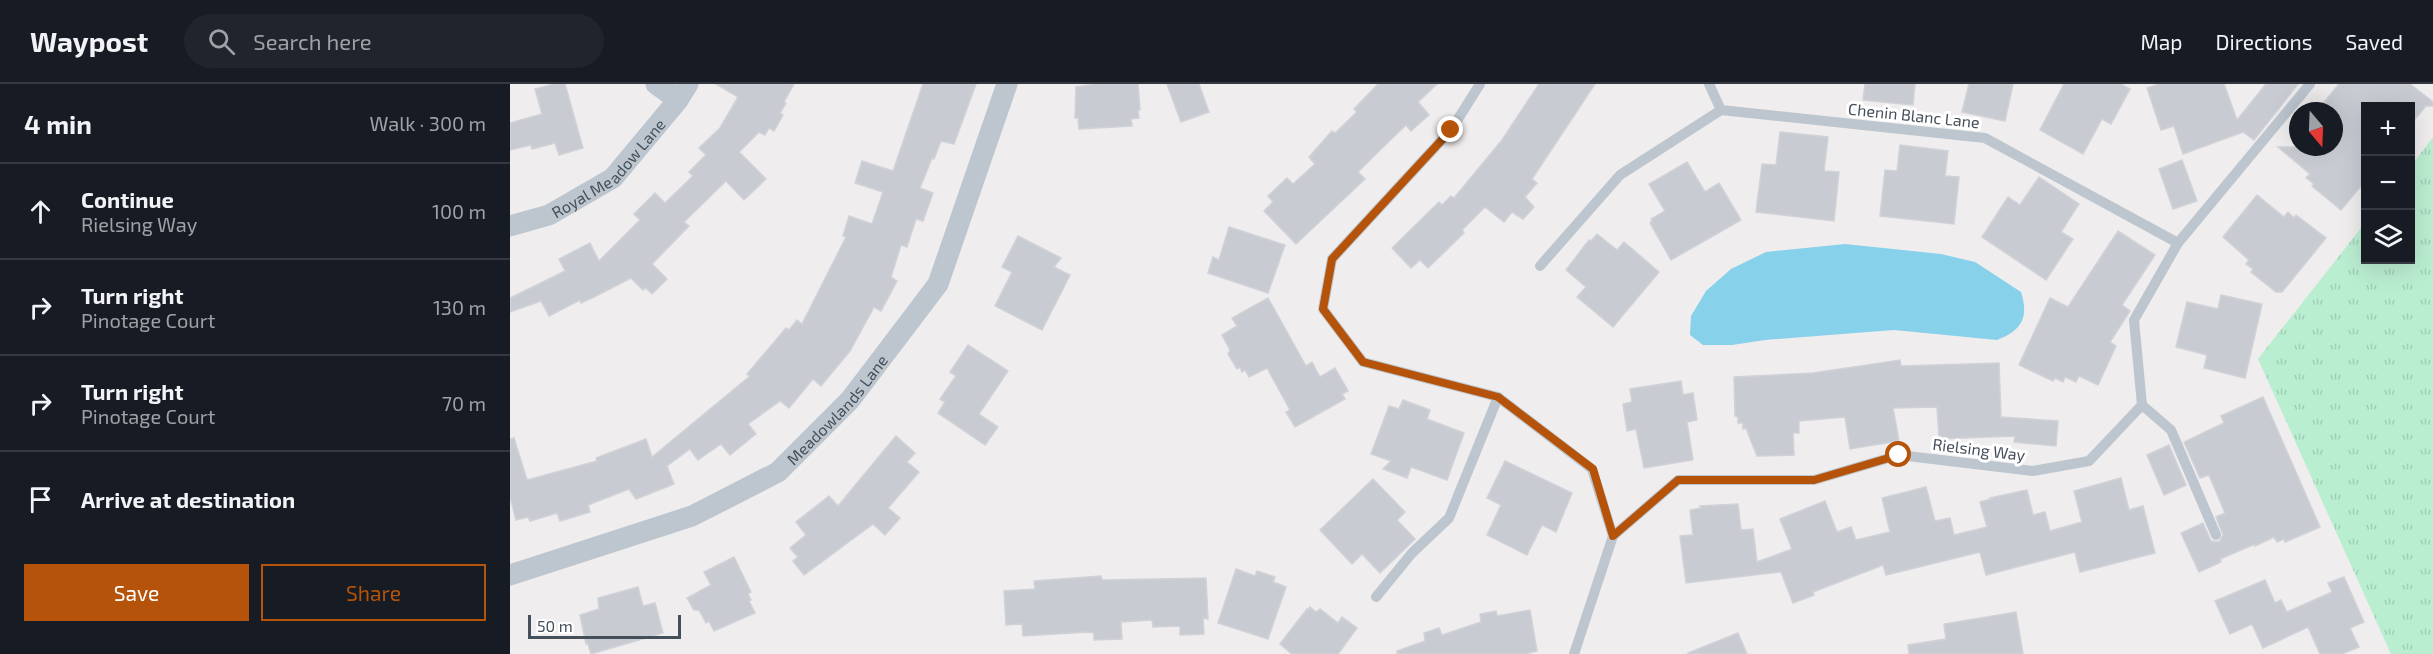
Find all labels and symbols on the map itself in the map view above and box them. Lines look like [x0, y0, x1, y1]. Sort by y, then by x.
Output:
street label: Chenin Blanc Lane [1847, 99, 1981, 131]
north arrow [2289, 102, 2343, 156]
street label: Royal Meadow Lane [548, 114, 668, 221]
route end [1437, 116, 1463, 142]
street label: Meadowlands Lane [782, 350, 891, 468]
street label: Rielsing Way [1932, 434, 2027, 464]
route start [1885, 441, 1911, 467]
scale bar [528, 612, 681, 640]

